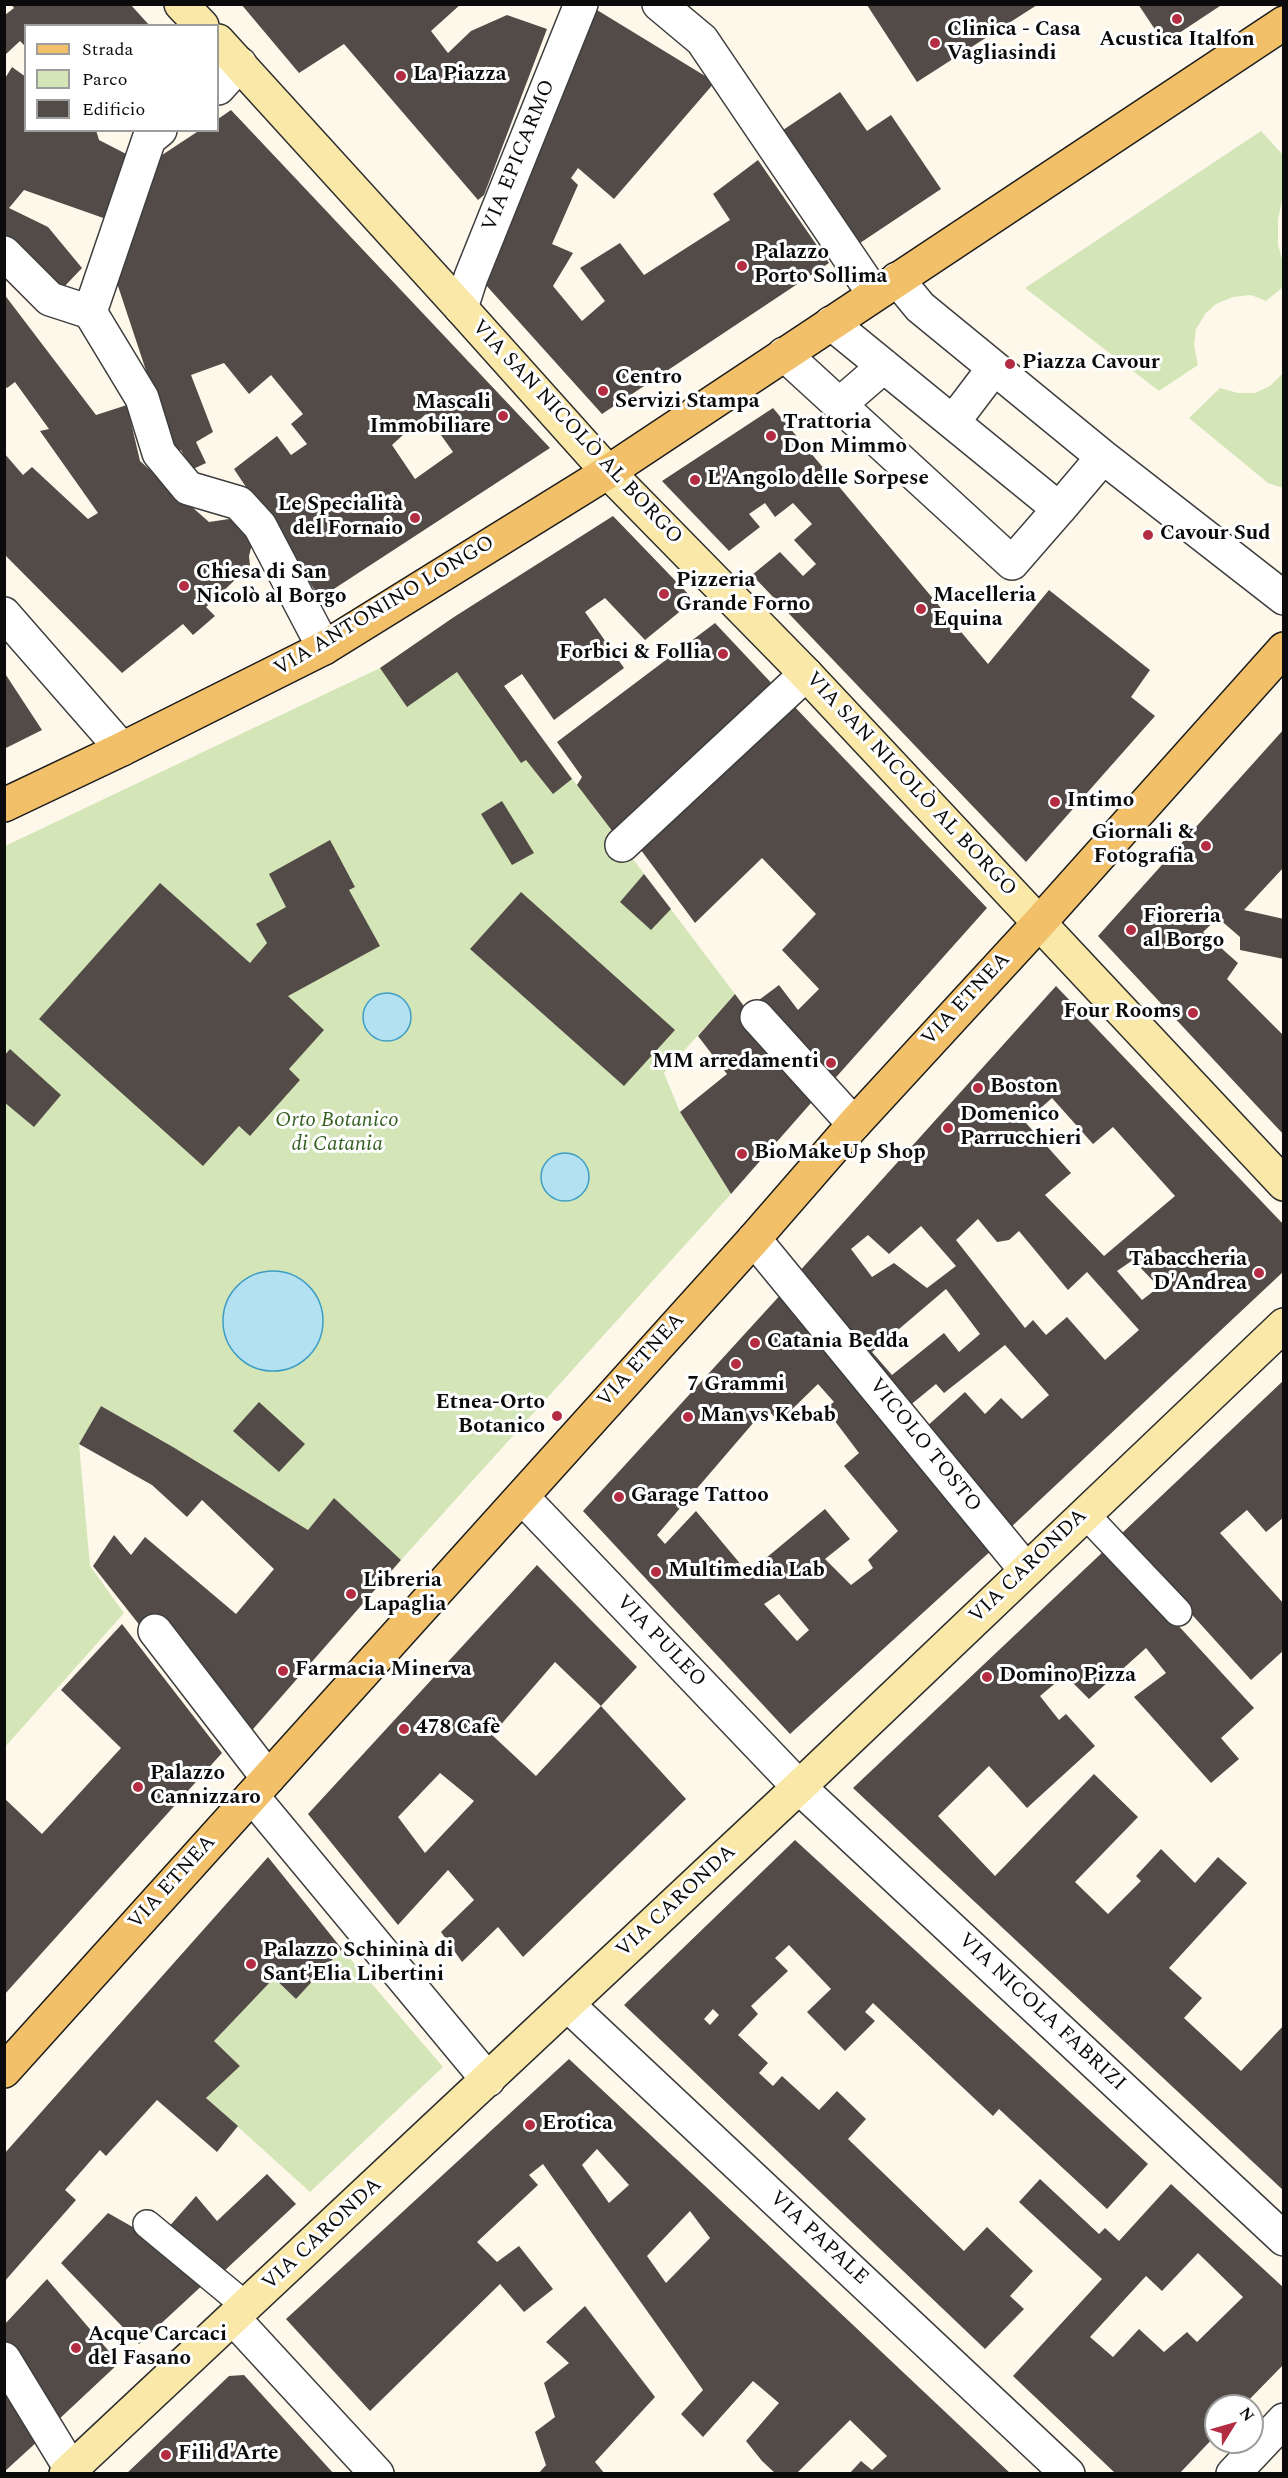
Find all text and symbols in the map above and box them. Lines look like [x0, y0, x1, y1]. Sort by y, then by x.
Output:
marker: Acustica Italfon [1170, 12, 1184, 26]
place label: Clinica - Casa Vagliasindi [947, 18, 1081, 68]
legend [24, 24, 219, 132]
place label: Acustica Italfon [1099, 28, 1255, 54]
text: Strada [82, 36, 133, 63]
marker: Clinica - Casa Vagliasindi [928, 36, 942, 50]
place label: La Piazza [413, 63, 507, 89]
text: Parco [82, 66, 127, 93]
marker: La Piazza [394, 69, 408, 83]
street label: VIA EPICARMO [478, 76, 562, 236]
text: Edificio [82, 96, 145, 123]
place label: Palazzo Porto Sollima [754, 241, 887, 291]
marker: Palazzo Porto Sollima [735, 259, 749, 273]
street label: VIA SAN NICOLÒ AL BORGO [465, 315, 687, 551]
place label: Piazza Cavour [1022, 351, 1160, 377]
marker: Piazza Cavour [1003, 357, 1017, 371]
place label: Centro Servizi Stampa [615, 366, 760, 416]
marker: Centro Servizi Stampa [596, 384, 610, 398]
place label: Mascali Immobiliare [370, 391, 491, 441]
marker: Mascali Immobiliare [496, 409, 510, 423]
place label: Trattoria Don Mimmo [783, 411, 907, 461]
marker: Trattoria Don Mimmo [764, 429, 778, 443]
place label: L'Angolo delle Sorpese [707, 467, 929, 493]
marker: L'Angolo delle Sorpese [688, 473, 702, 487]
place label: Le Specialità del Fornaio [278, 493, 403, 543]
marker: Le Specialità del Fornaio [408, 511, 422, 525]
place label: Cavour Sud [1160, 522, 1270, 548]
marker: Cavour Sud [1141, 528, 1155, 542]
street label: VIA ANTONINO LONGO [270, 531, 500, 683]
place label: Chiesa di San Nicolò al Borgo [196, 561, 346, 611]
place label: Pizzeria Grande Forno [676, 569, 810, 619]
marker: Chiesa di San Nicolò al Borgo [177, 579, 191, 593]
place label: Macelleria Equina [933, 584, 1036, 634]
marker: Pizzeria Grande Forno [657, 587, 671, 601]
marker: Macelleria Equina [914, 602, 928, 616]
place label: Forbici & Follia [559, 641, 711, 667]
marker: Forbici & Follia [716, 647, 730, 661]
street label: VIA SAN NICOLÒ AL BORGO [799, 667, 1021, 903]
place label: Intimo [1067, 789, 1134, 815]
marker: Intimo [1048, 795, 1062, 809]
place label: Giornali & Fotografia [1092, 821, 1194, 871]
marker: Giornali & Fotografia [1199, 839, 1213, 853]
place label: Fioreria al Borgo [1143, 905, 1224, 955]
marker: Fioreria al Borgo [1124, 923, 1138, 937]
street label: VIA ETNEA [917, 948, 1017, 1052]
place label: Four Rooms [1064, 1000, 1181, 1026]
marker: Four Rooms [1186, 1006, 1200, 1020]
place label: MM arredamenti [652, 1050, 819, 1076]
marker: MM arredamenti [824, 1056, 838, 1070]
place label: Boston [990, 1075, 1058, 1101]
marker: Boston [971, 1081, 985, 1095]
place label: Domenico Parrucchieri [960, 1103, 1081, 1153]
park label: Orto Botanico di Catania [275, 1109, 399, 1159]
marker: Domenico Parrucchieri [941, 1121, 955, 1135]
place label: BioMakeUp Shop [754, 1141, 926, 1167]
marker: BioMakeUp Shop [735, 1147, 749, 1161]
place label: Tabaccheria D'Andrea [1129, 1248, 1247, 1298]
marker: Tabaccheria D'Andrea [1252, 1266, 1266, 1280]
street label: VIA ETNEA [593, 1309, 691, 1413]
place label: Catania Bedda [767, 1330, 909, 1356]
marker: Catania Bedda [748, 1336, 762, 1350]
marker: 7 Grammi [729, 1357, 743, 1371]
place label: 7 Grammi [687, 1373, 785, 1399]
street label: VICOLO TOSTO [862, 1374, 986, 1518]
place label: Etnea-Orto Botanico [435, 1391, 545, 1441]
place label: Man vs Kebab [700, 1404, 836, 1430]
marker: Etnea-Orto Botanico [550, 1409, 564, 1423]
marker: Man vs Kebab [681, 1410, 695, 1424]
place label: Garage Tattoo [631, 1484, 769, 1510]
marker: Garage Tattoo [612, 1490, 626, 1504]
street label: VIA CARONDA [965, 1504, 1093, 1630]
place label: Multimedia Lab [668, 1559, 825, 1585]
marker: Multimedia Lab [649, 1565, 663, 1579]
place label: Libreria Lapaglia [363, 1569, 446, 1619]
marker: Libreria Lapaglia [344, 1587, 358, 1601]
street label: VIA PULEO [610, 1591, 710, 1693]
place label: Farmacia Minerva [295, 1658, 472, 1684]
marker: Farmacia Minerva [276, 1664, 290, 1678]
place label: Domino Pizza [999, 1664, 1136, 1690]
marker: Domino Pizza [980, 1670, 994, 1684]
place label: 478 Cafè [416, 1716, 500, 1742]
marker: 478 Cafè [397, 1722, 411, 1736]
place label: Palazzo Cannizzaro [150, 1762, 261, 1812]
marker: Palazzo Cannizzaro [131, 1780, 145, 1794]
street label: VIA ETNEA [124, 1831, 222, 1935]
street label: VIA CARONDA [612, 1840, 742, 1964]
street label: VIA NICOLA FABRIZI [952, 1929, 1130, 2097]
place label: Palazzo Schininà di Sant'Elia Libertini [263, 1939, 454, 1989]
marker: Palazzo Schininà di Sant'Elia Libertini [244, 1957, 258, 1971]
place label: Erotica [542, 2112, 613, 2138]
marker: Erotica [523, 2118, 537, 2132]
street label: VIA CARONDA [258, 2173, 388, 2297]
street label: VIA PAPALE [763, 2187, 873, 2291]
place label: Acque Carcaci del Fasano [88, 2323, 227, 2373]
marker: Acque Carcaci del Fasano [69, 2341, 83, 2355]
north arrow [1204, 2394, 1264, 2454]
text: N [1233, 2402, 1260, 2427]
place label: Fili d'Arte [178, 2442, 278, 2468]
marker: Fili d'Arte [159, 2448, 173, 2462]

